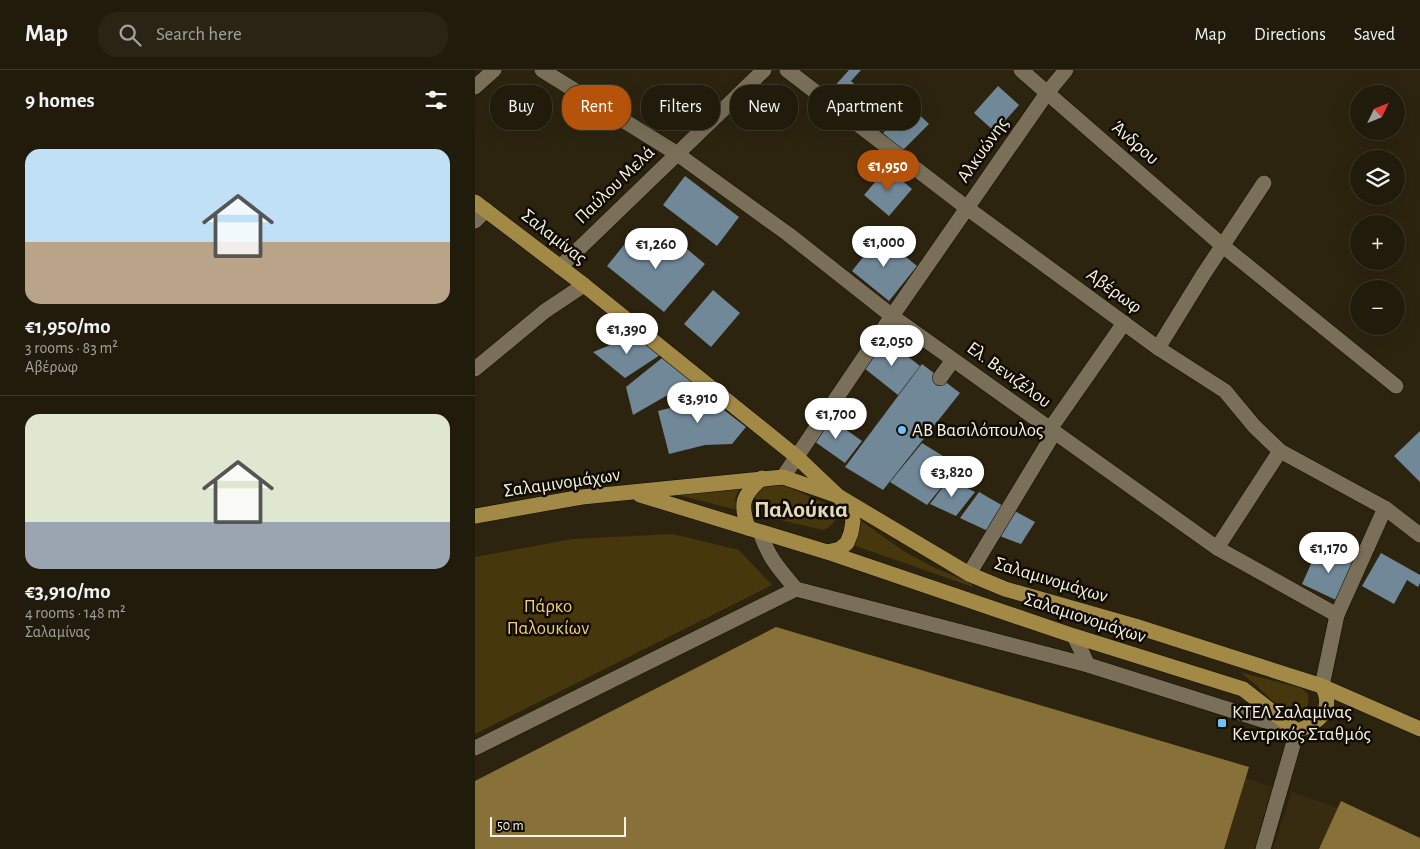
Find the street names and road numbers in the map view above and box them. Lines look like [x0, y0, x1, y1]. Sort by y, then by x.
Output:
street label: Αλκυώνης [954, 114, 1012, 186]
street label: Άνδρου [1108, 117, 1162, 169]
street label: Παύλου Μελά [571, 142, 659, 228]
street label: Σαλαμίνας [518, 206, 590, 268]
street label: Αβέρωφ [1083, 265, 1145, 317]
street label: Ελ. Βενιζέλου [964, 338, 1054, 412]
street label: Σαλαμινομάχων [502, 465, 622, 501]
street label: Σαλαμινομάχων [992, 554, 1110, 606]
street label: Σαλαμιονομάχων [1022, 589, 1148, 647]

